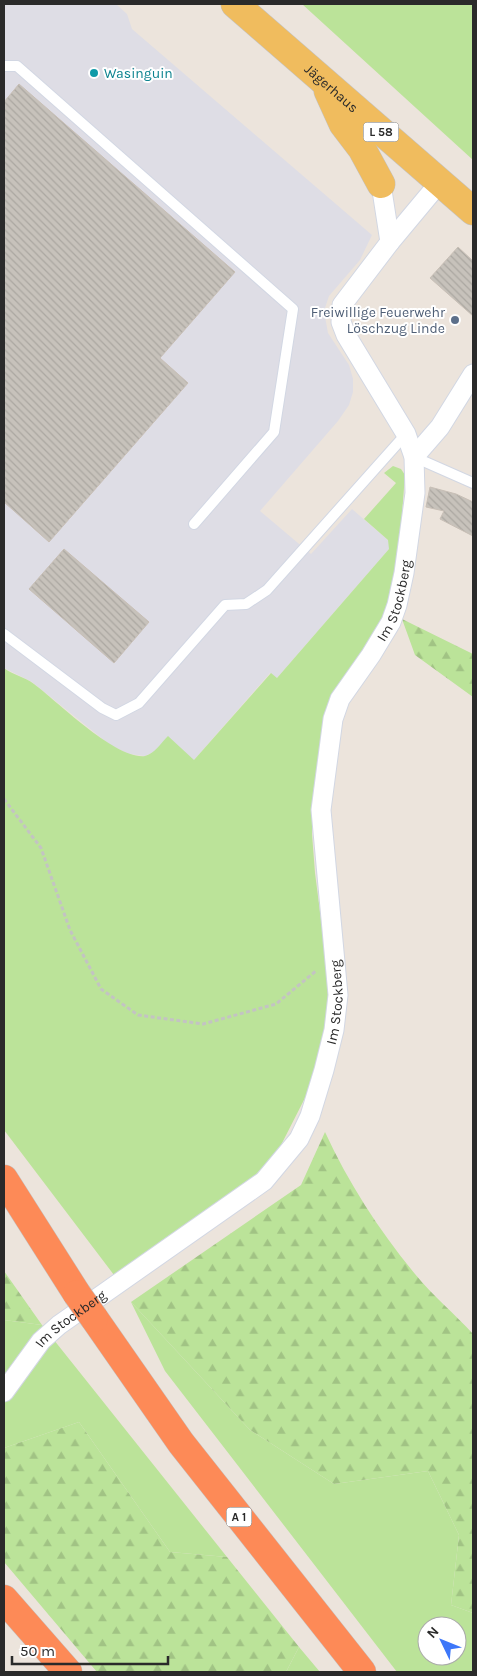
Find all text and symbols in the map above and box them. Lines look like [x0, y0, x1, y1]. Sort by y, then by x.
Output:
street label: Jägerhaus [301, 60, 362, 116]
place label: Wasinguin [104, 65, 173, 82]
marker: Wasinguin [88, 67, 100, 79]
road number: L 58 [364, 122, 398, 142]
place label: Freiwillige Feuerwehr Löschzug Linde [311, 304, 446, 337]
marker: Freiwillige Feuerwehr Löschzug Linde [449, 314, 461, 326]
street label: Im Stockberg [373, 559, 415, 645]
street label: Im Stockberg [323, 959, 347, 1046]
street label: Im Stockberg [31, 1287, 110, 1351]
road number: A 1 [226, 1508, 252, 1526]
north arrow [417, 1616, 467, 1666]
text: N [423, 1623, 443, 1642]
scale bar [12, 1634, 169, 1666]
text: 50 m [20, 1642, 55, 1660]

